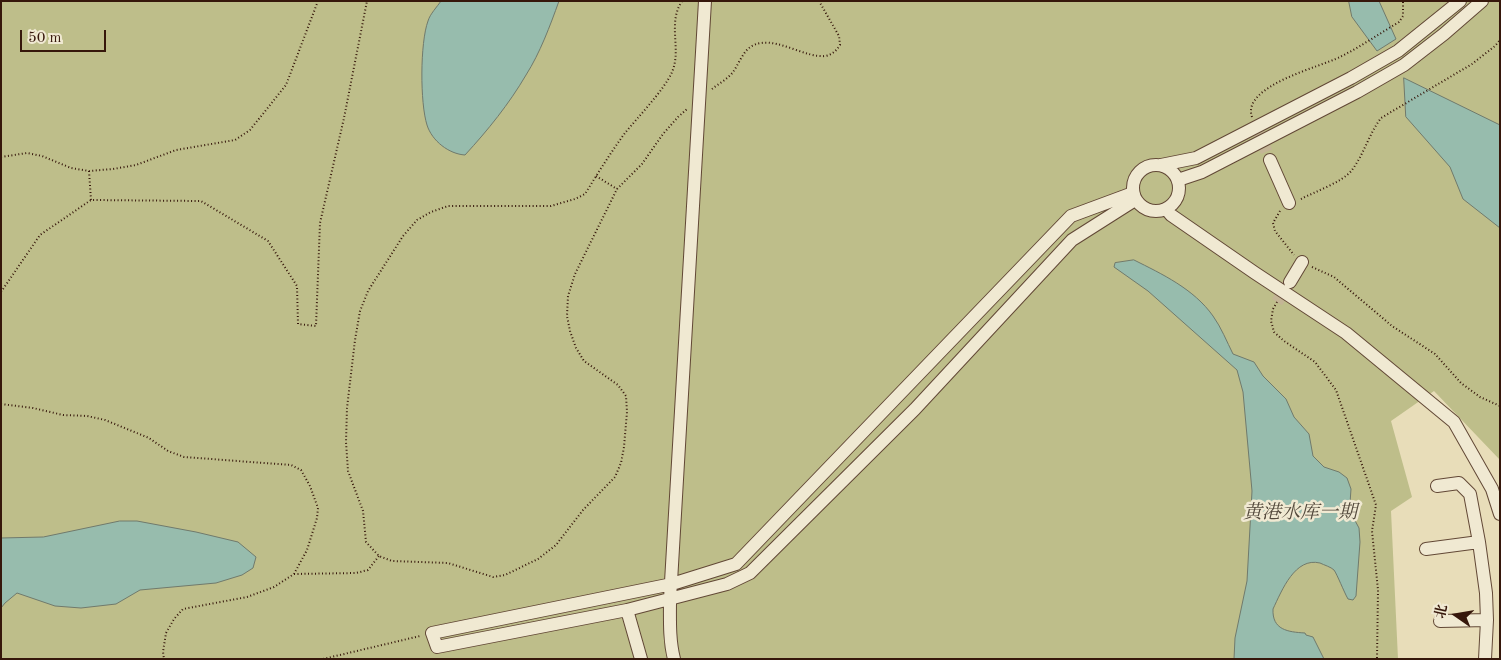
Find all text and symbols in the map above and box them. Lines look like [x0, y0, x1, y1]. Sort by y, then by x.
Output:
scale bar [22, 20, 109, 52]
text: 50 m [28, 31, 62, 46]
water label: 黄港水库一期 [1243, 502, 1357, 524]
north arrow [1431, 590, 1481, 640]
text: 北 [1433, 603, 1450, 620]

